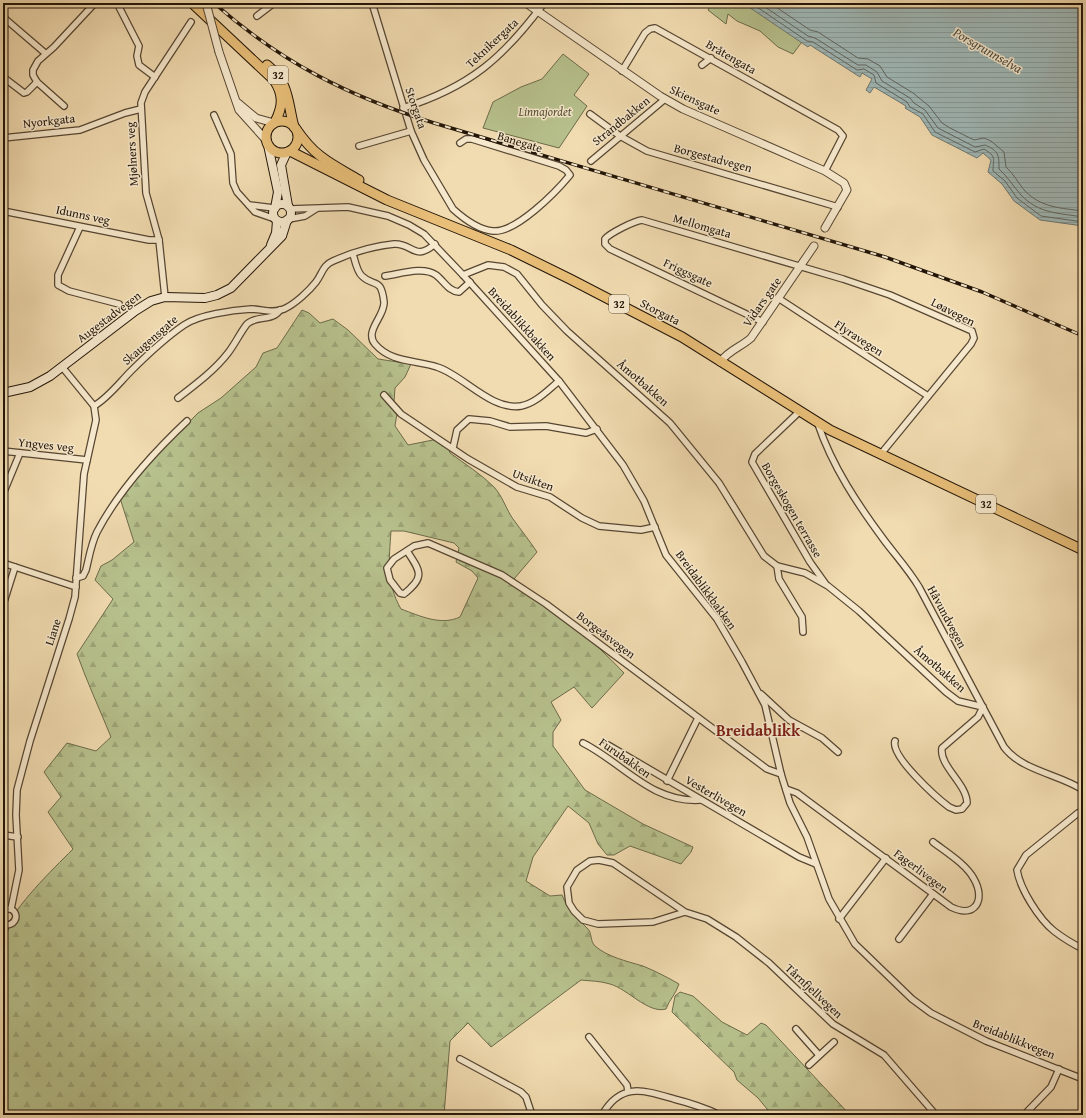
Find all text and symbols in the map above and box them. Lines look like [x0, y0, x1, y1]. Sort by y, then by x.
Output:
street label: Teknikergata [462, 14, 522, 71]
water label: Porsgrunnselva [949, 22, 1026, 78]
street label: Bråtengata [703, 35, 760, 78]
road number: 32 [268, 66, 288, 84]
street label: Skiensgate [667, 80, 724, 119]
street label: Storgata [401, 85, 432, 131]
street label: Strandbakken [588, 92, 653, 149]
park label: Linnajordet [517, 103, 572, 120]
street label: Nyorkgata [22, 109, 76, 132]
street label: Mjølners veg [121, 121, 142, 187]
street label: Banegate [495, 127, 545, 157]
street label: Borgestadvegen [672, 139, 754, 176]
street label: Idunns veg [55, 201, 112, 229]
street label: Mellomgata [671, 209, 733, 242]
street label: Friggsgate [661, 254, 716, 291]
street label: Vidars gate [738, 273, 785, 330]
street label: Breidablikkbakken [485, 283, 560, 364]
street label: Augestadvegen [73, 287, 144, 346]
street label: Løavegen [928, 293, 978, 330]
street label: Storgata [637, 294, 683, 329]
road number: 32 [609, 295, 629, 313]
street label: Skaugensgate [118, 310, 181, 369]
street label: Flyravegen [832, 315, 887, 360]
street label: Åmotbakken [614, 355, 673, 410]
street label: Yngves veg [17, 433, 75, 456]
street label: Borgeskogen terrasse [758, 459, 827, 561]
street label: Utsikten [510, 464, 557, 495]
road number: 32 [976, 495, 996, 513]
street label: Breidablikkbakken [672, 547, 741, 633]
street label: Håvundvegen [924, 582, 971, 651]
street label: Borgeåsvegen [573, 607, 639, 662]
street label: Liane [40, 616, 65, 647]
street label: Åmotbakken [911, 641, 970, 696]
district label: Breidablikk [716, 718, 801, 742]
street label: Furubakken [596, 733, 655, 782]
street label: Vesterlivegen [682, 771, 750, 820]
street label: Fagerlivegen [891, 845, 952, 897]
street label: Tårnfjellvegen [782, 959, 847, 1022]
street label: Breidablikkvegen [970, 1014, 1058, 1063]

